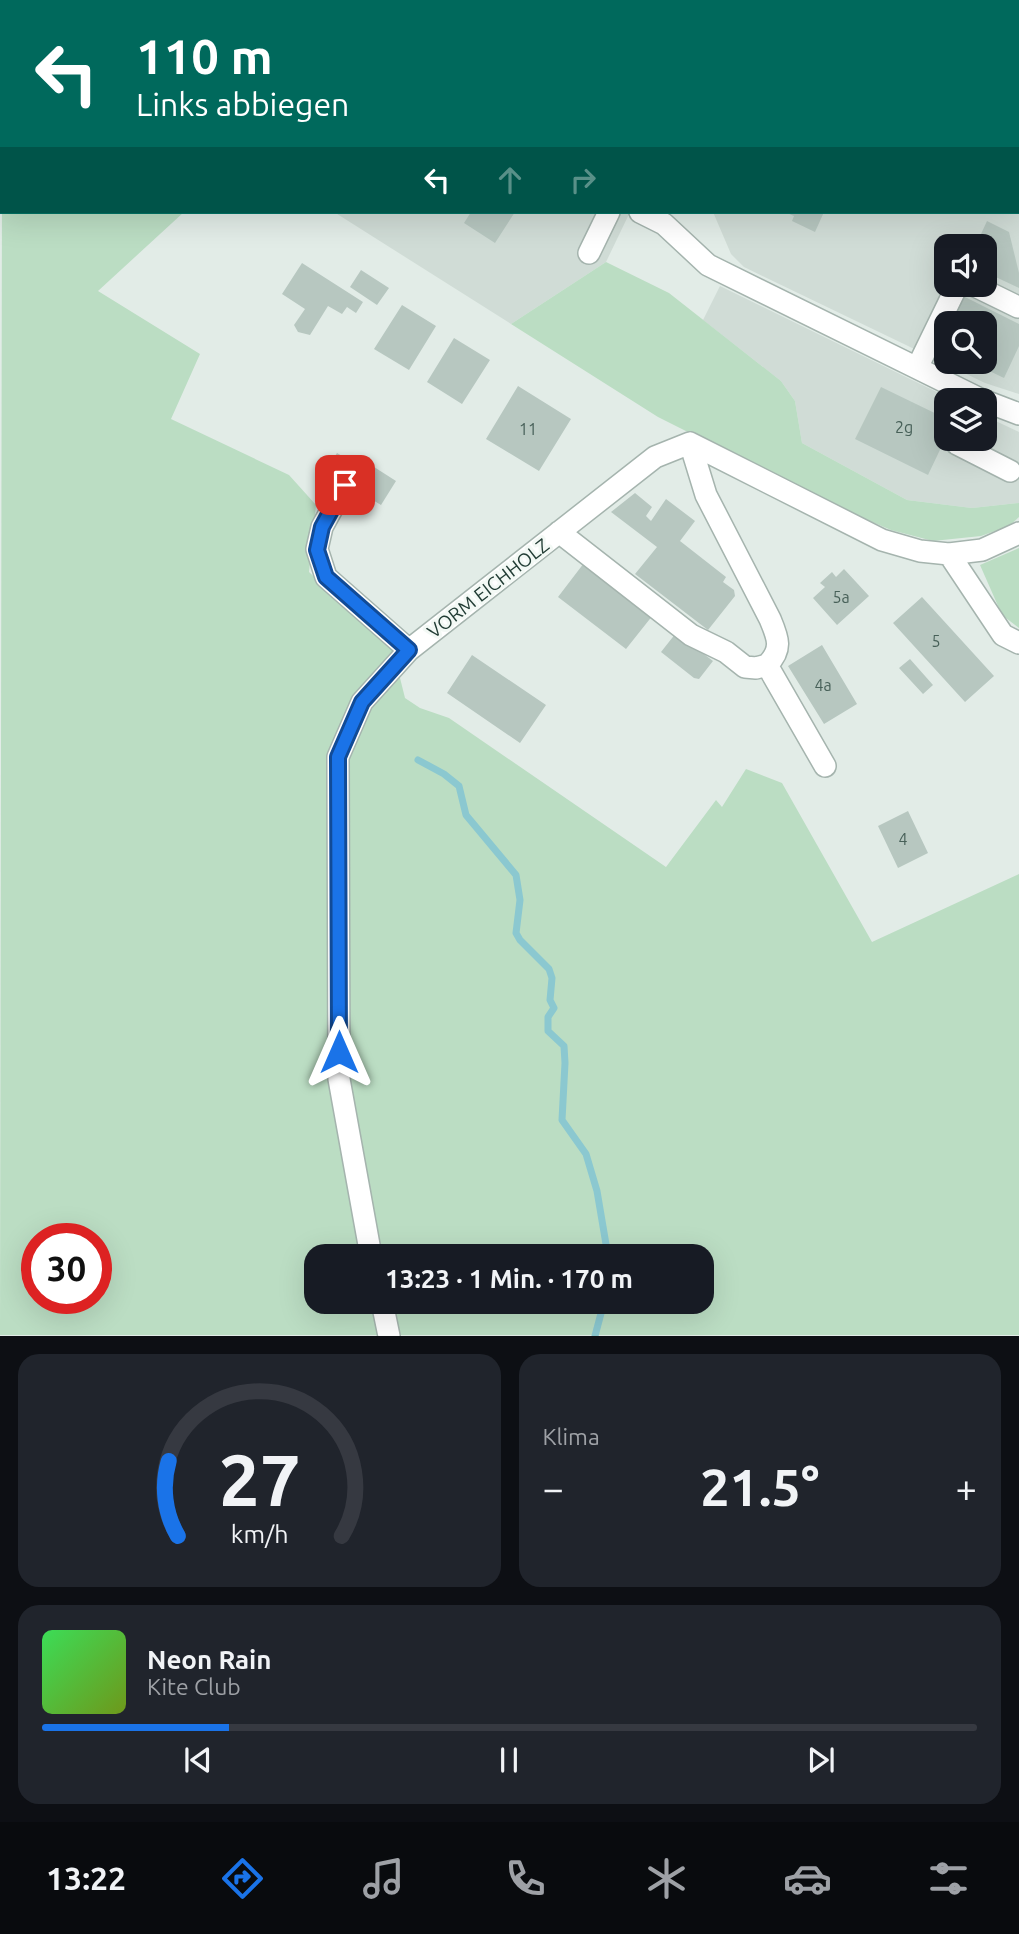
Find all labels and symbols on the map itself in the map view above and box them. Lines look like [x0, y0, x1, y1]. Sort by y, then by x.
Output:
house number: 2g [895, 418, 913, 436]
house number: 11 [519, 420, 537, 438]
pin [315, 455, 375, 515]
street label: VORM EICHHOLZ [423, 533, 553, 642]
house number: 5a [832, 588, 850, 606]
house number: 5 [931, 632, 941, 650]
house number: 4a [814, 676, 832, 694]
house number: 4 [898, 830, 908, 848]
position arrow [302, 1015, 376, 1089]
speed limit sign: 30 [21, 1223, 112, 1314]

